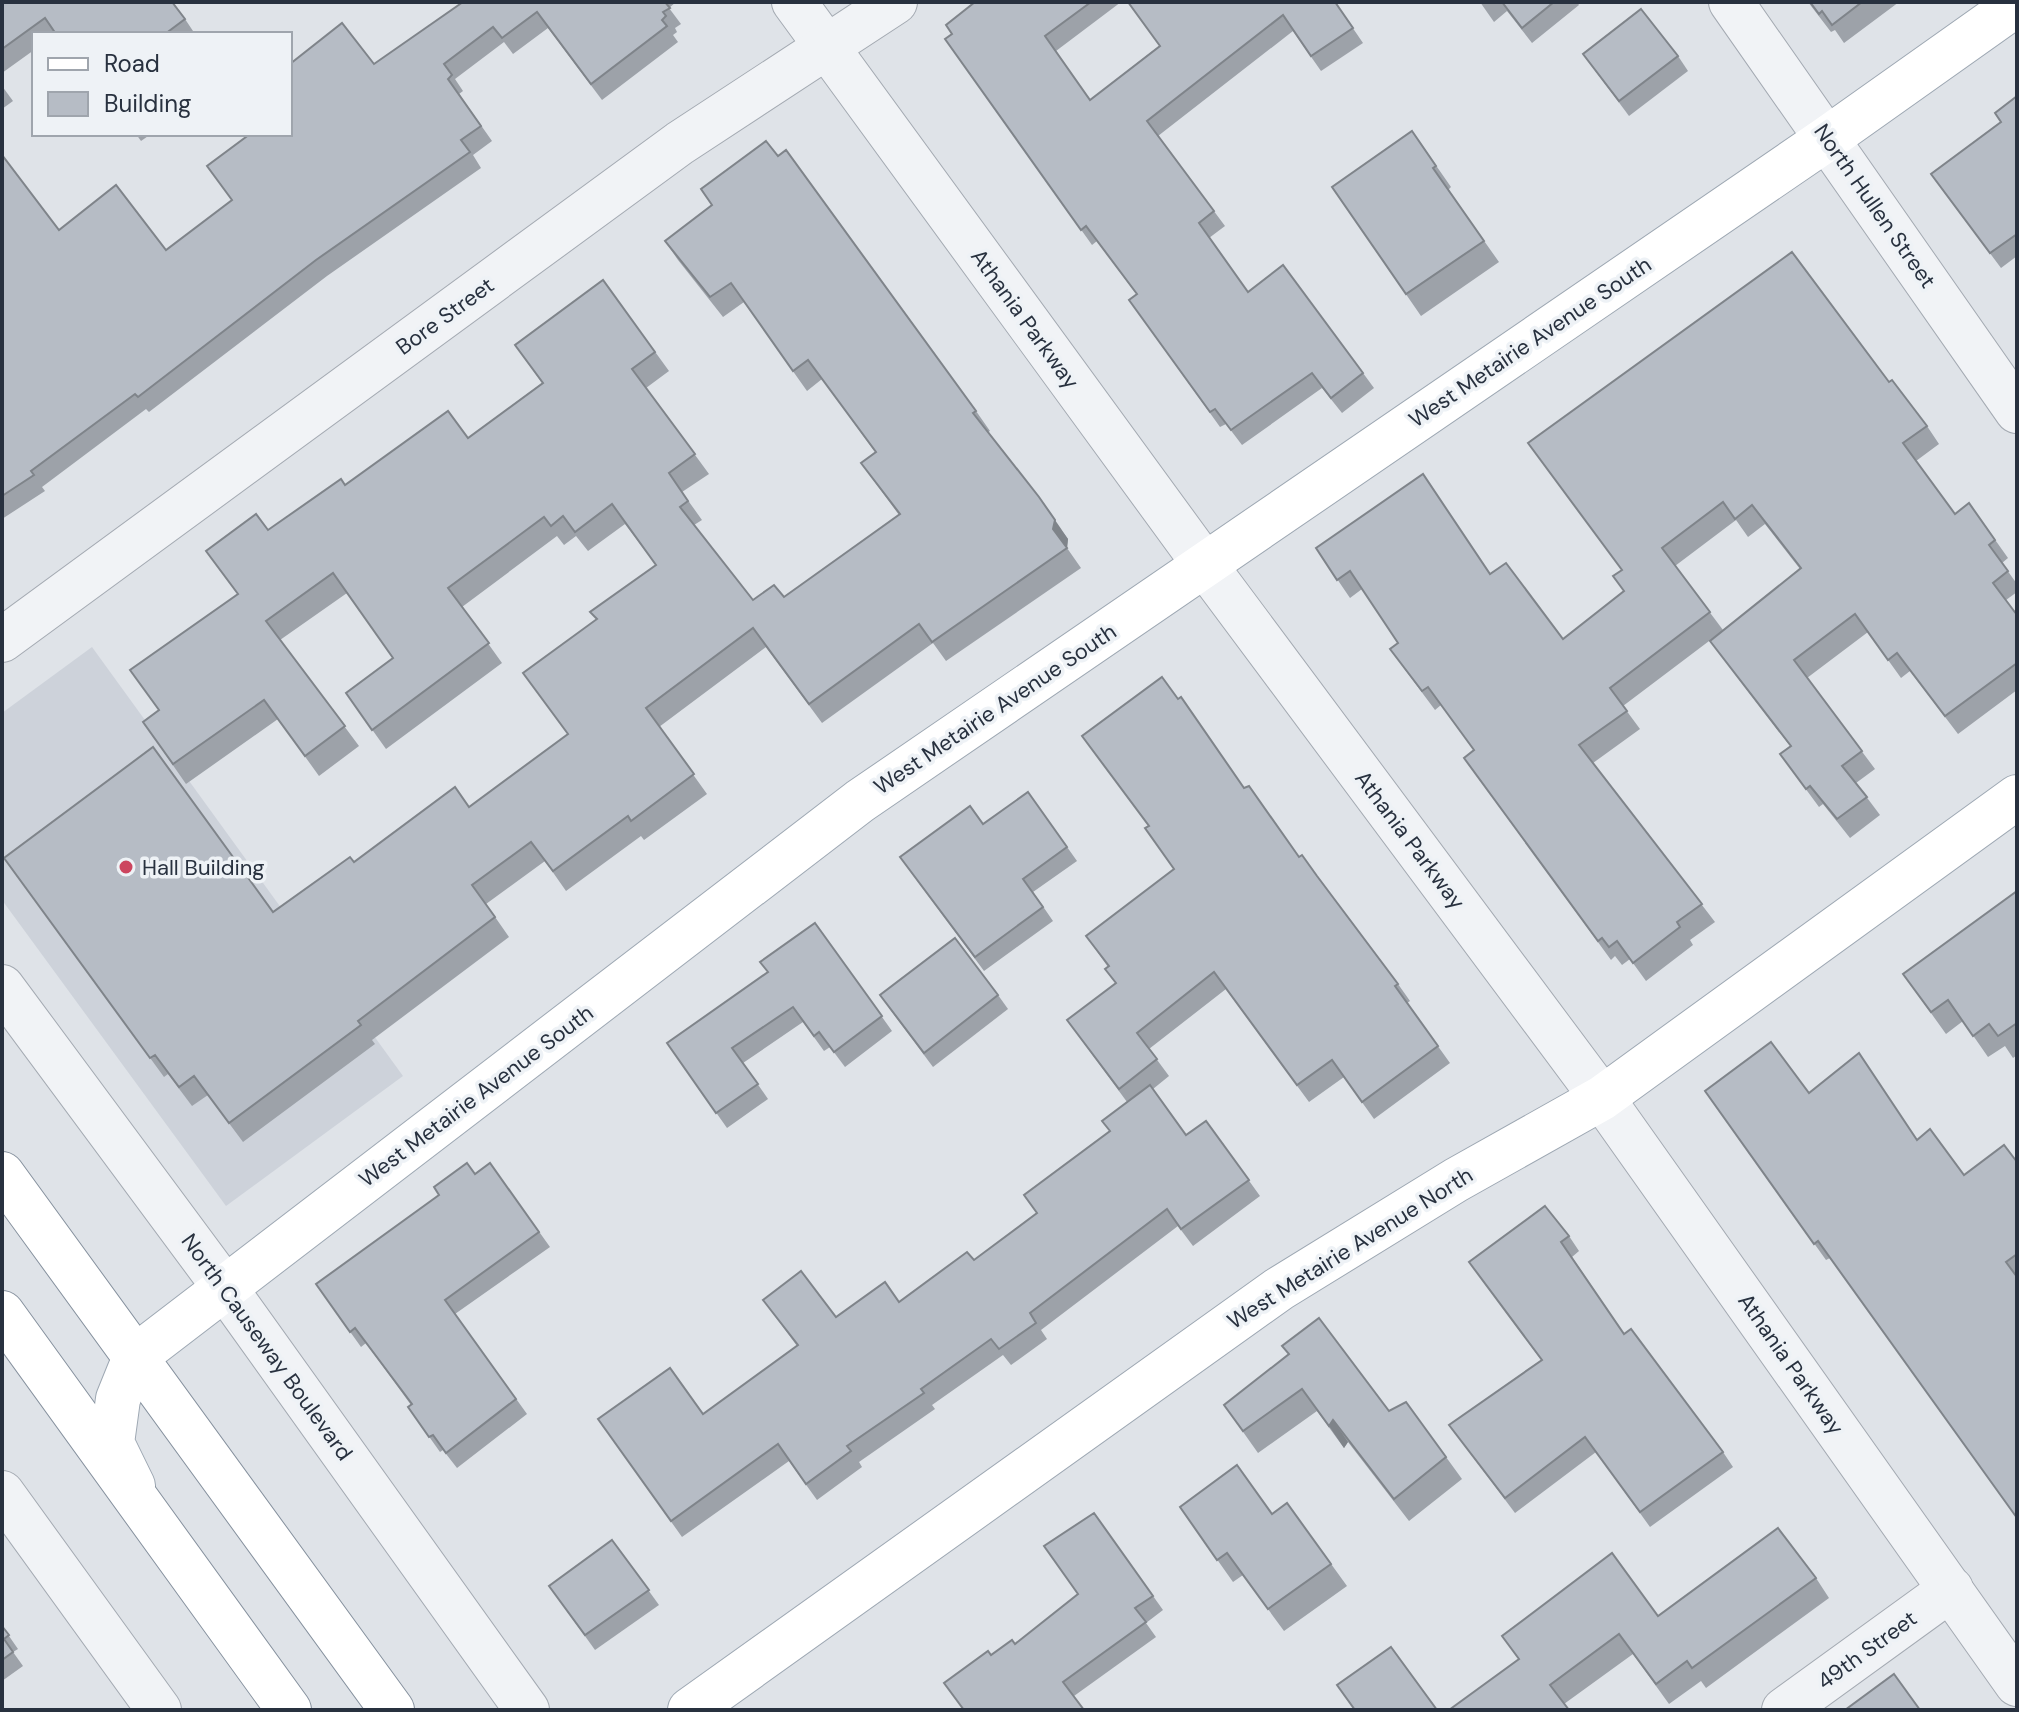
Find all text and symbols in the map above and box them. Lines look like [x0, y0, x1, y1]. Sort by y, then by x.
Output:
legend [32, 32, 292, 136]
text: Road [104, 48, 160, 79]
text: Building [104, 88, 191, 119]
street label: North Hullen Street [1807, 118, 1943, 294]
street label: Athania Parkway [964, 243, 1086, 395]
street label: West Metairie Avenue South [1403, 250, 1657, 434]
street label: Bore Street [390, 271, 500, 361]
street label: West Metairie Avenue South [868, 617, 1122, 801]
street label: Athania Parkway [1348, 765, 1472, 915]
place label: Hall Building [142, 853, 265, 882]
marker: Hall Building [117, 858, 135, 876]
street label: West Metairie Avenue South [353, 998, 599, 1194]
street label: West Metairie Avenue North [1222, 1160, 1478, 1336]
street label: North Causeway Boulevard [175, 1228, 359, 1466]
street label: Athania Parkway [1731, 1288, 1851, 1440]
street label: 49th Street [1811, 1604, 1923, 1696]

